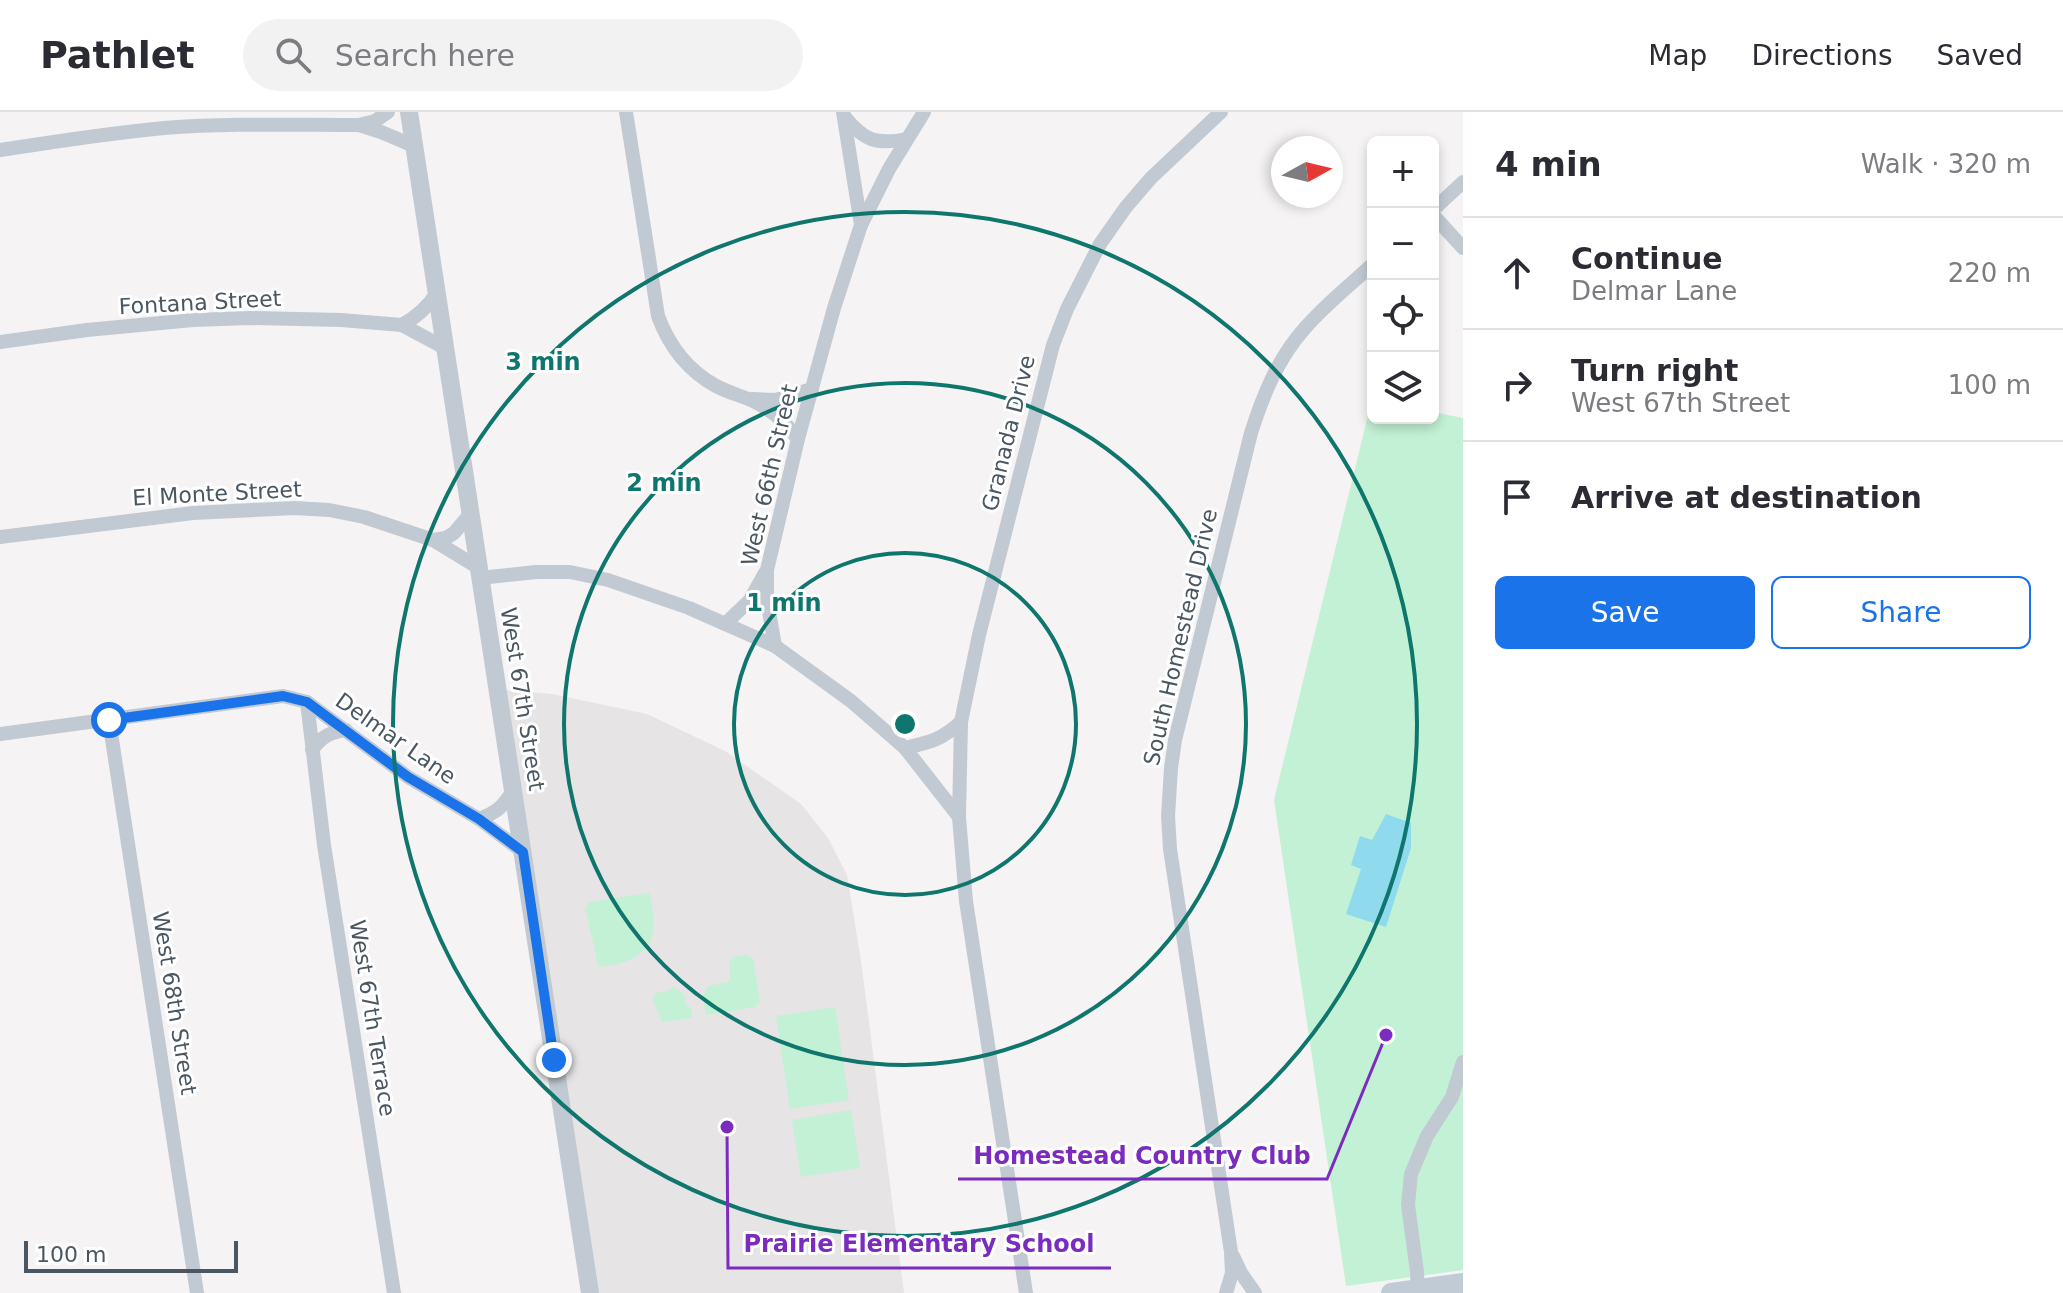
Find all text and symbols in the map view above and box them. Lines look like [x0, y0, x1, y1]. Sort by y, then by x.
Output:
search box [243, 19, 803, 91]
text: Pathlet [40, 33, 195, 77]
icon: search [271, 33, 315, 77]
text: Search here [335, 38, 515, 73]
text: Map [1648, 39, 1707, 72]
text: Directions [1751, 39, 1892, 72]
text: Saved [1936, 39, 2023, 72]
north arrow [1271, 136, 1343, 208]
map controls [1367, 136, 1439, 424]
button: + [1367, 136, 1439, 208]
text: 4 min [1495, 144, 1602, 184]
text: Walk · 320 m [1861, 149, 2031, 179]
button: − [1367, 208, 1439, 280]
text: Continue [1571, 241, 1723, 276]
icon: ahead [1495, 251, 1539, 295]
text: 220 m [1948, 258, 2031, 288]
text: Delmar Lane [1571, 276, 1737, 306]
button: locate [1367, 280, 1439, 352]
street label: Fontana Street [118, 286, 282, 319]
text: 3 min [505, 348, 581, 376]
street label: Granada Drive [977, 352, 1040, 514]
button: layers [1367, 352, 1439, 424]
text: Turn right [1571, 353, 1738, 388]
icon: right [1495, 363, 1539, 407]
text: 100 m [1948, 370, 2031, 400]
street label: West 66th Street [736, 382, 803, 568]
text: West 67th Street [1571, 388, 1790, 418]
text: 2 min [626, 469, 702, 497]
icon: arrive [1495, 475, 1539, 519]
street label: El Monte Street [132, 477, 303, 510]
text: Arrive at destination [1571, 480, 1922, 515]
street label: South Homestead Drive [1139, 506, 1222, 768]
button: Save [1495, 576, 1755, 649]
button: Share [1771, 576, 2031, 649]
text: 1 min [746, 589, 822, 617]
street label: West 67th Street [496, 606, 549, 793]
street label: Delmar Lane [331, 688, 461, 789]
route start [91, 702, 127, 738]
centre of rings [891, 710, 919, 738]
street label: West 68th Street [148, 910, 201, 1097]
street label: West 67th Terrace [345, 918, 400, 1118]
route end [536, 1042, 572, 1078]
callout: Homestead Country Club [958, 1131, 1327, 1179]
text: Homestead Country Club [973, 1142, 1311, 1170]
callout: Prairie Elementary School [728, 1220, 1111, 1268]
text: Prairie Elementary School [743, 1230, 1095, 1258]
scale bar [24, 1237, 238, 1273]
text: 100 m [36, 1242, 106, 1267]

